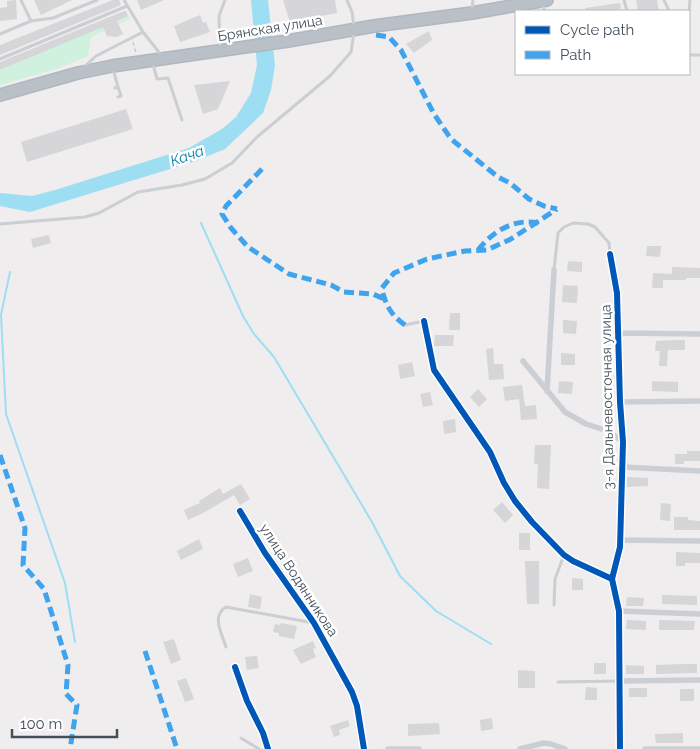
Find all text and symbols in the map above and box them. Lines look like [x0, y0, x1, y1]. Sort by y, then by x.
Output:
legend [515, 10, 690, 75]
street label: Брянская улица [217, 12, 323, 44]
text: Cycle path [560, 21, 634, 39]
text: Path [560, 46, 591, 64]
water label: Кача [168, 142, 206, 170]
street label: 3-я Дальневосточная улица [597, 304, 617, 490]
street label: улица Водянникова [257, 521, 341, 639]
scale bar [12, 706, 118, 738]
text: 100 m [20, 715, 62, 733]

